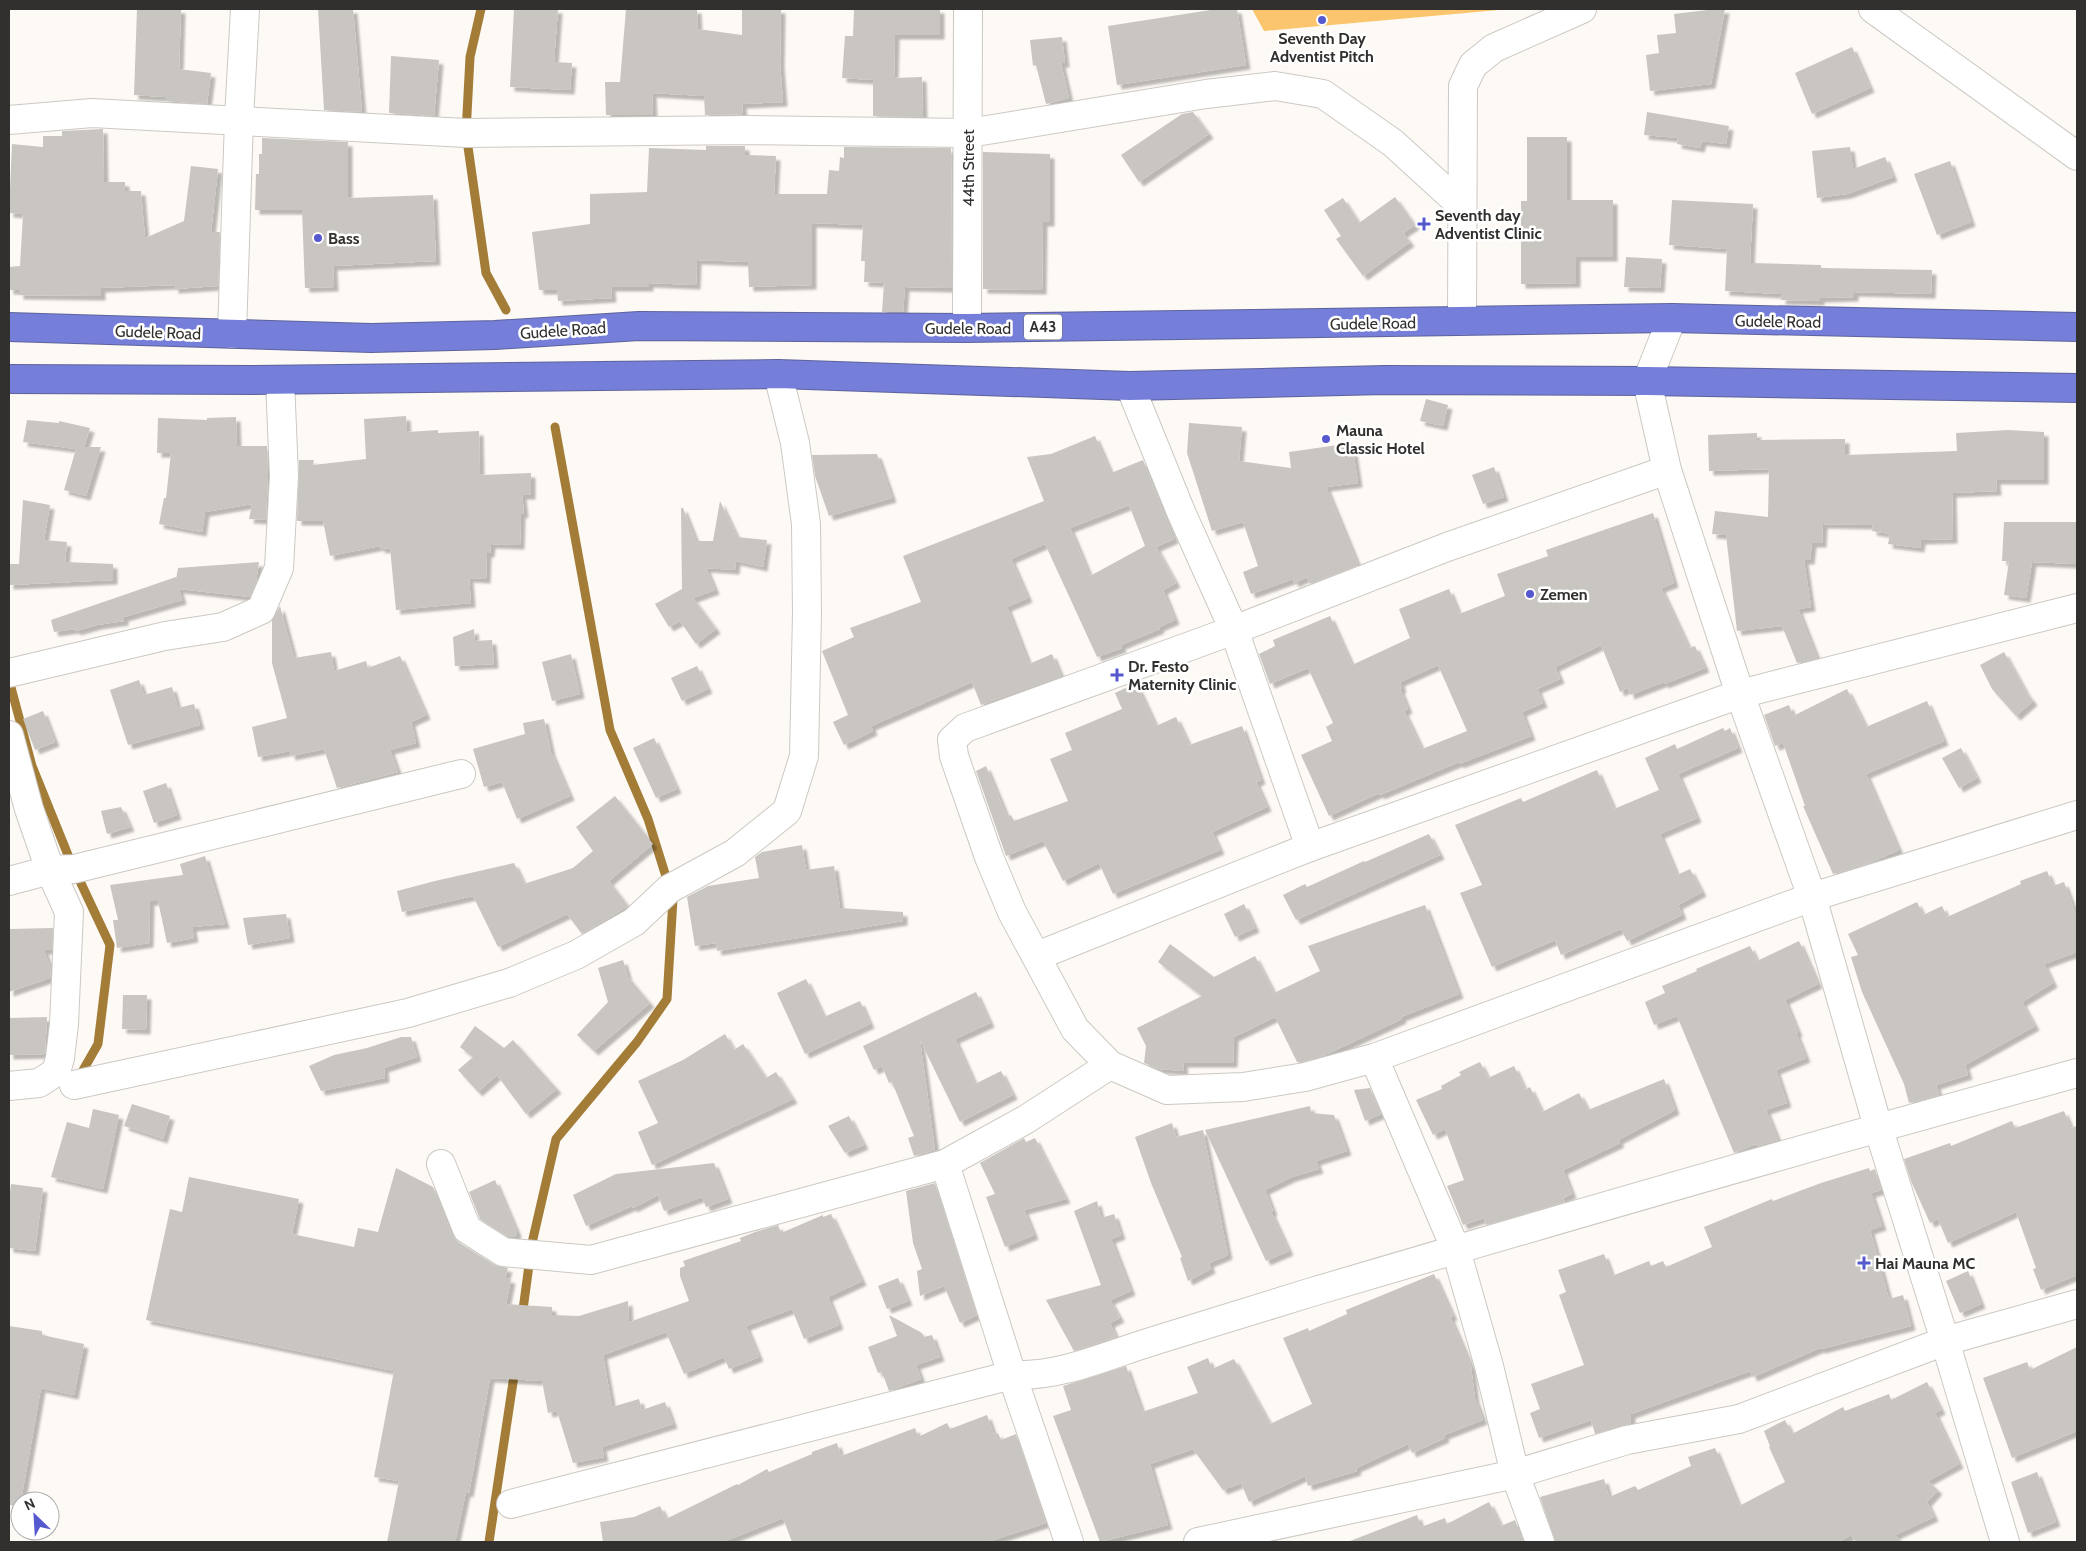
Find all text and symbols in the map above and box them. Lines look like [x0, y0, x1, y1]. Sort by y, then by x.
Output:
marker: Seventh Day Adventist Pitch [1316, 14, 1328, 26]
place label: Seventh Day Adventist Pitch [1270, 29, 1374, 66]
street label: 44th Street [959, 129, 978, 207]
place label: Seventh day Adventist Clinic [1435, 206, 1542, 243]
marker: Seventh day Adventist Clinic [1417, 217, 1431, 231]
place label: Bass [328, 229, 360, 248]
marker: Bass [312, 232, 324, 244]
street label: Gudele Road [1735, 311, 1821, 332]
street label: Gudele Road [1330, 313, 1416, 334]
road number: A43 [1024, 314, 1062, 340]
street label: Gudele Road [519, 318, 607, 343]
street label: Gudele Road [925, 319, 1011, 338]
street label: Gudele Road [115, 321, 201, 343]
place label: Mauna Classic Hotel [1336, 421, 1425, 458]
marker: Mauna Classic Hotel [1320, 433, 1332, 445]
place label: Zemen [1540, 585, 1588, 604]
marker: Zemen [1524, 588, 1536, 600]
place label: Dr. Festo Maternity Clinic [1128, 657, 1236, 694]
marker: Dr. Festo Maternity Clinic [1110, 668, 1124, 682]
place label: Hai Mauna MC [1875, 1254, 1976, 1273]
marker: Hai Mauna MC [1857, 1256, 1871, 1270]
north arrow [10, 1491, 60, 1541]
text: N [21, 1494, 38, 1514]

